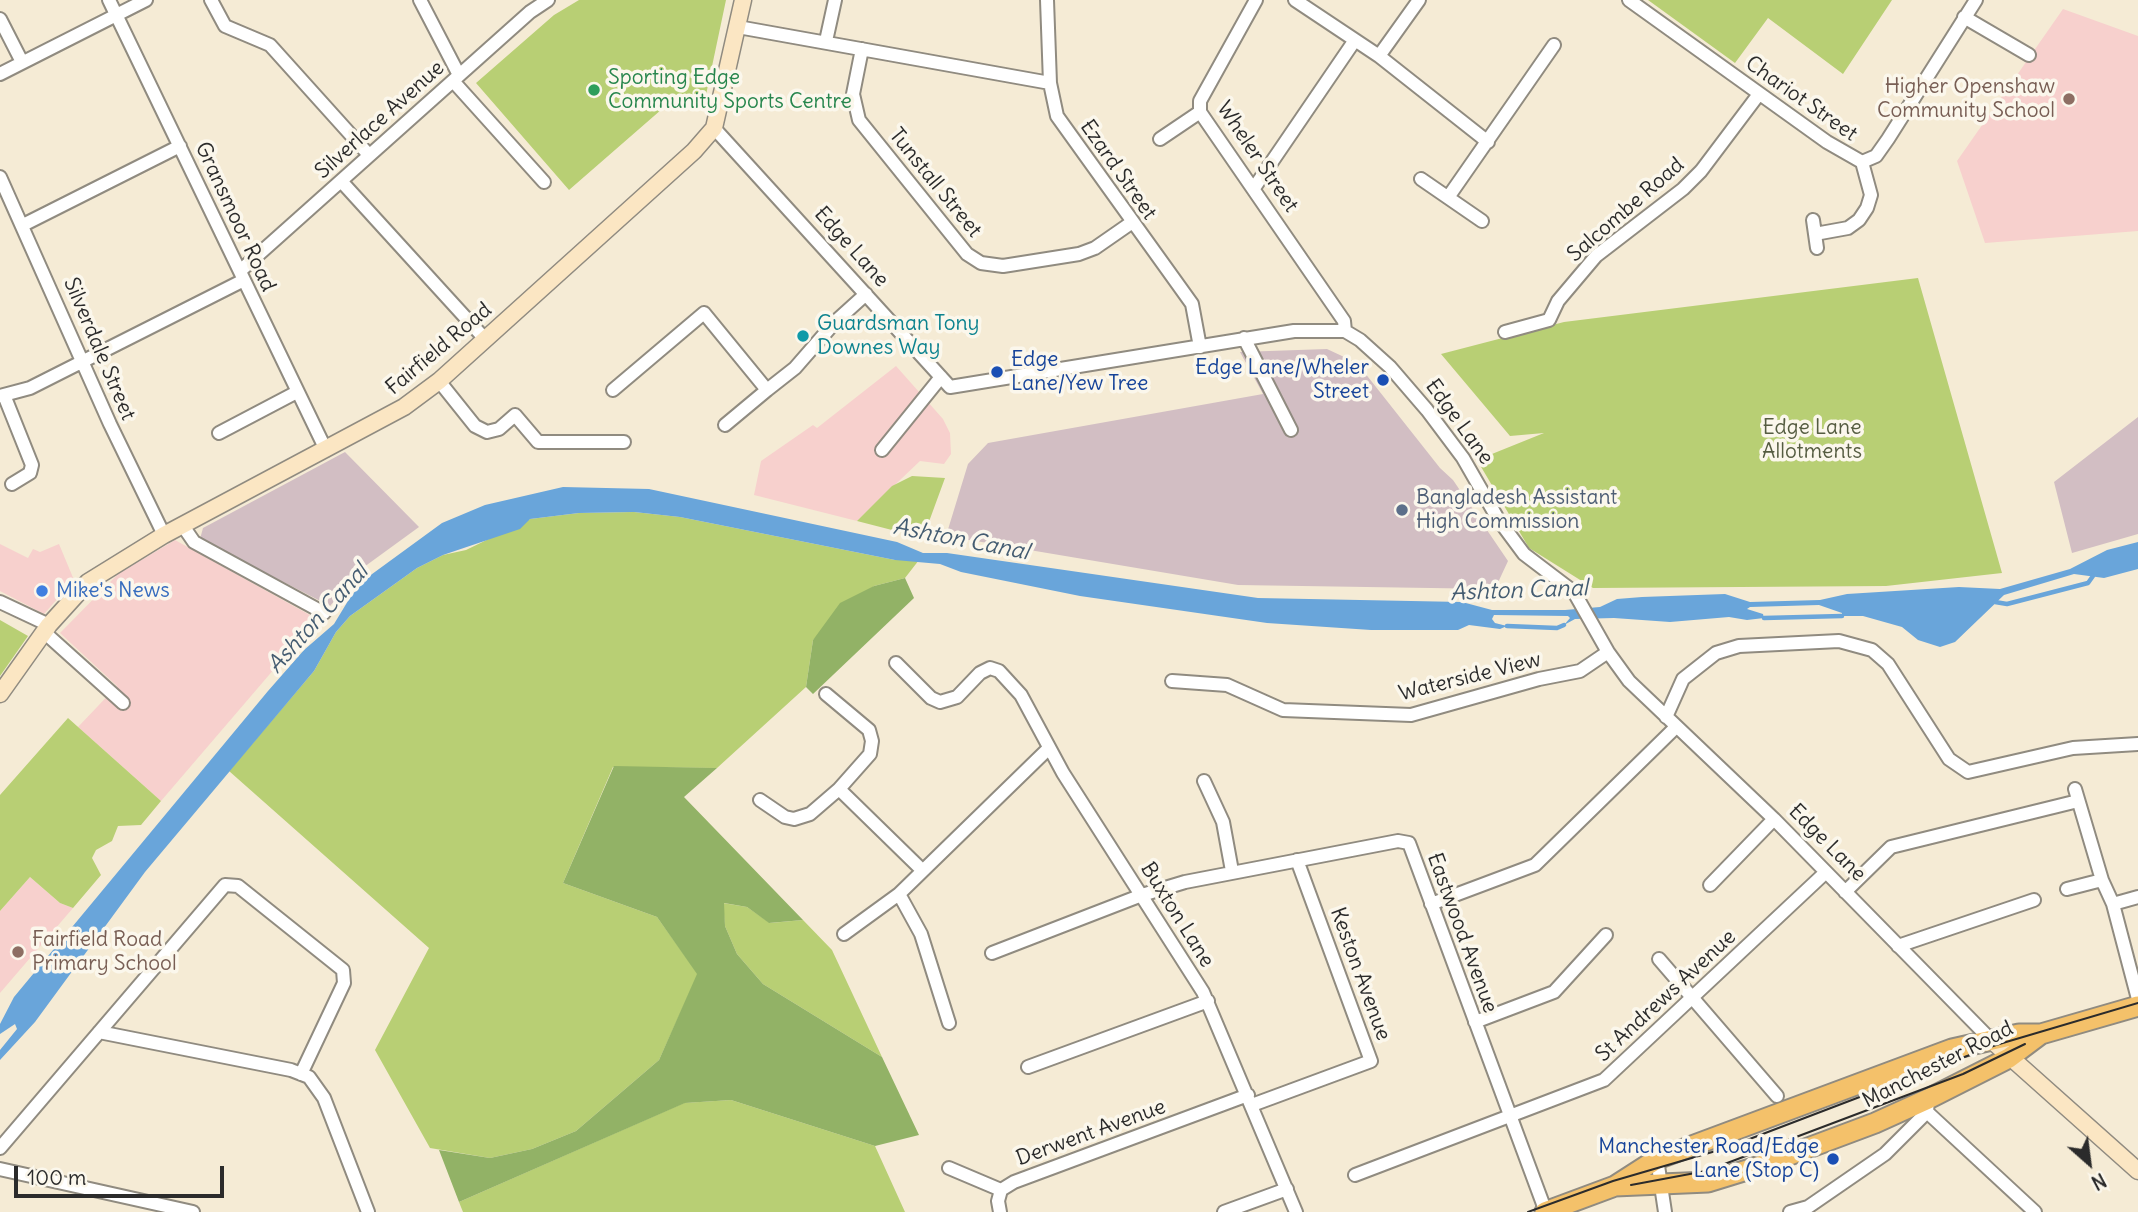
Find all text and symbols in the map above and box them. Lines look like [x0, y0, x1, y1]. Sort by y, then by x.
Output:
street label: Chariot Street [1740, 51, 1862, 147]
street label: Silverlace Avenue [310, 56, 450, 184]
place label: Sporting Edge Community Sports Centre [608, 65, 852, 115]
place label: Higher Openshaw Community School [1877, 74, 2055, 124]
marker: Sporting Edge Community Sports Centre [586, 82, 602, 98]
marker: Higher Openshaw Community School [2061, 91, 2077, 107]
street label: Wheler Street [1211, 97, 1303, 217]
street label: Ezard Street [1074, 115, 1162, 225]
street label: Tunstall Street [883, 123, 987, 243]
street label: Gransmoor Road [189, 138, 281, 296]
street label: Salcombe Road [1563, 153, 1689, 267]
street label: Edge Lane [808, 202, 894, 292]
street label: Silverdale Street [58, 274, 140, 424]
street label: Fairfield Road [381, 297, 497, 401]
place label: Guardsman Tony Downes Way [817, 311, 980, 361]
marker: Guardsman Tony Downes Way [795, 328, 811, 344]
place label: Edge Lane/Yew Tree [1011, 347, 1148, 397]
place label: Edge Lane/Wheler Street [1195, 355, 1369, 405]
marker: Edge Lane/Yew Tree [989, 364, 1005, 380]
marker: Edge Lane/Wheler Street [1375, 372, 1391, 388]
street label: Edge Lane [1420, 374, 1498, 470]
park label: Edge Lane Allotments [1762, 415, 1862, 465]
place label: Bangladesh Assistant High Commission [1416, 485, 1617, 535]
marker: Bangladesh Assistant High Commission [1394, 502, 1410, 518]
water label: Ashton Canal [891, 513, 1031, 567]
water label: Ashton Canal [262, 559, 374, 679]
water label: Ashton Canal [1450, 575, 1588, 607]
place label: Mike's News [56, 578, 170, 604]
marker: Mike's News [34, 583, 50, 599]
street label: Waterside View [1396, 647, 1544, 707]
street label: Edge Lane [1783, 799, 1871, 887]
street label: Eastwood Avenue [1421, 850, 1503, 1016]
street label: Buxton Lane [1135, 858, 1219, 972]
street label: Keston Avenue [1324, 904, 1396, 1044]
street label: St Andrews Avenue [1591, 925, 1741, 1067]
place label: Fairfield Road Primary School [32, 927, 177, 977]
marker: Fairfield Road Primary School [10, 944, 26, 960]
street label: Manchester Road [1858, 1016, 2018, 1114]
street label: Derwent Avenue [1013, 1094, 1169, 1172]
north arrow [2054, 1128, 2124, 1198]
place label: Manchester Road/Edge Lane (Stop C) [1598, 1134, 1819, 1184]
marker: Manchester Road/Edge Lane (Stop C) [1825, 1151, 1841, 1167]
scale bar [18, 1152, 228, 1196]
text: 100 m [27, 1164, 86, 1191]
text: N [2087, 1168, 2110, 1195]

